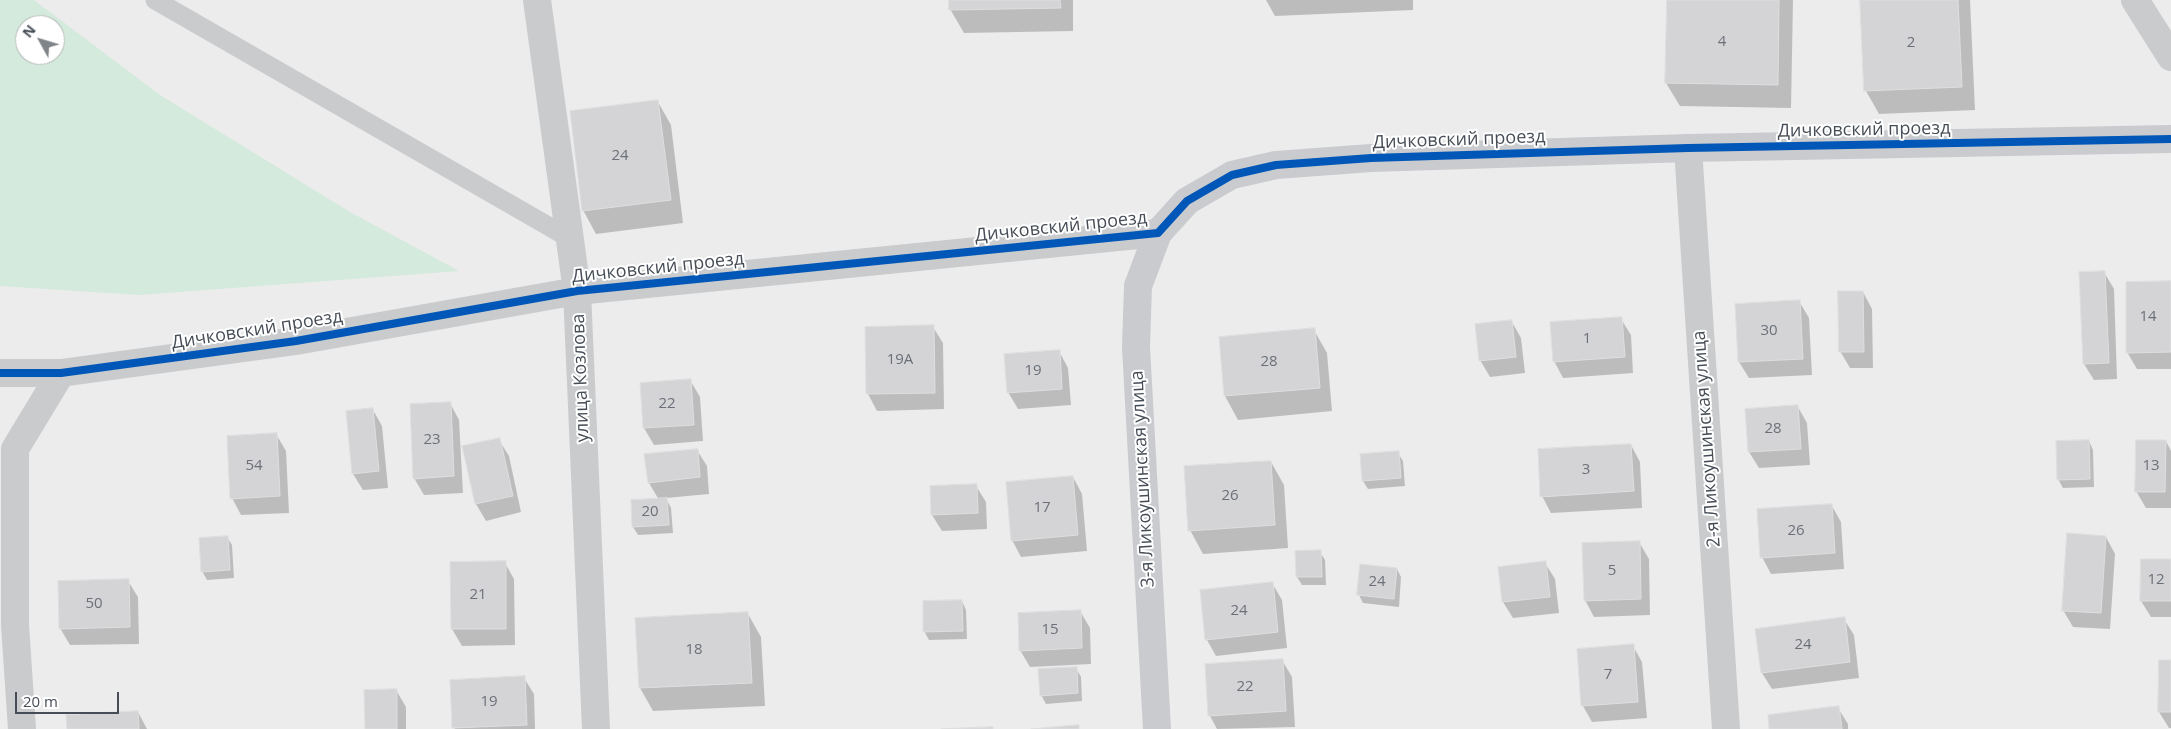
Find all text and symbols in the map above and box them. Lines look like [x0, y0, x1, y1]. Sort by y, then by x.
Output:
north arrow [15, 15, 65, 65]
text: N [18, 20, 40, 41]
house number: 4 [1718, 33, 1726, 51]
house number: 2 [1907, 34, 1915, 52]
street label: Дичковский проезд [1777, 118, 1951, 142]
street label: Дичковский проезд [1372, 126, 1546, 154]
house number: 24 [611, 147, 629, 165]
street label: Дичковский проезд [974, 207, 1148, 247]
street label: Дичковский проезд [571, 248, 745, 288]
street label: Дичковский проезд [170, 306, 344, 354]
house number: 14 [2139, 308, 2157, 326]
street label: улица Козлова [568, 313, 594, 443]
house number: 30 [1760, 322, 1778, 340]
house number: 1 [1583, 330, 1591, 348]
street label: 2-я Ликоушинская улица [1689, 330, 1725, 548]
house number: 19А [887, 351, 913, 369]
house number: 28 [1260, 353, 1278, 371]
house number: 19 [1024, 362, 1042, 380]
street label: 3-я Ликоушинская улица [1127, 370, 1159, 588]
house number: 22 [658, 395, 676, 413]
house number: 28 [1764, 420, 1782, 438]
house number: 23 [423, 431, 441, 449]
house number: 54 [245, 457, 263, 475]
house number: 13 [2142, 457, 2160, 475]
house number: 3 [1582, 461, 1590, 479]
house number: 26 [1221, 487, 1239, 505]
house number: 17 [1033, 499, 1051, 517]
house number: 20 [641, 503, 659, 521]
house number: 26 [1787, 522, 1805, 540]
house number: 5 [1608, 562, 1616, 580]
house number: 12 [2147, 571, 2165, 589]
house number: 24 [1368, 573, 1386, 591]
house number: 21 [469, 586, 487, 604]
house number: 50 [85, 595, 103, 613]
house number: 24 [1230, 602, 1248, 620]
house number: 15 [1041, 621, 1059, 639]
house number: 24 [1794, 636, 1812, 654]
house number: 18 [685, 641, 703, 659]
house number: 7 [1604, 666, 1612, 684]
house number: 22 [1236, 678, 1254, 696]
scale bar [18, 682, 121, 714]
text: 20 m [23, 691, 58, 711]
house number: 19 [480, 693, 498, 711]

